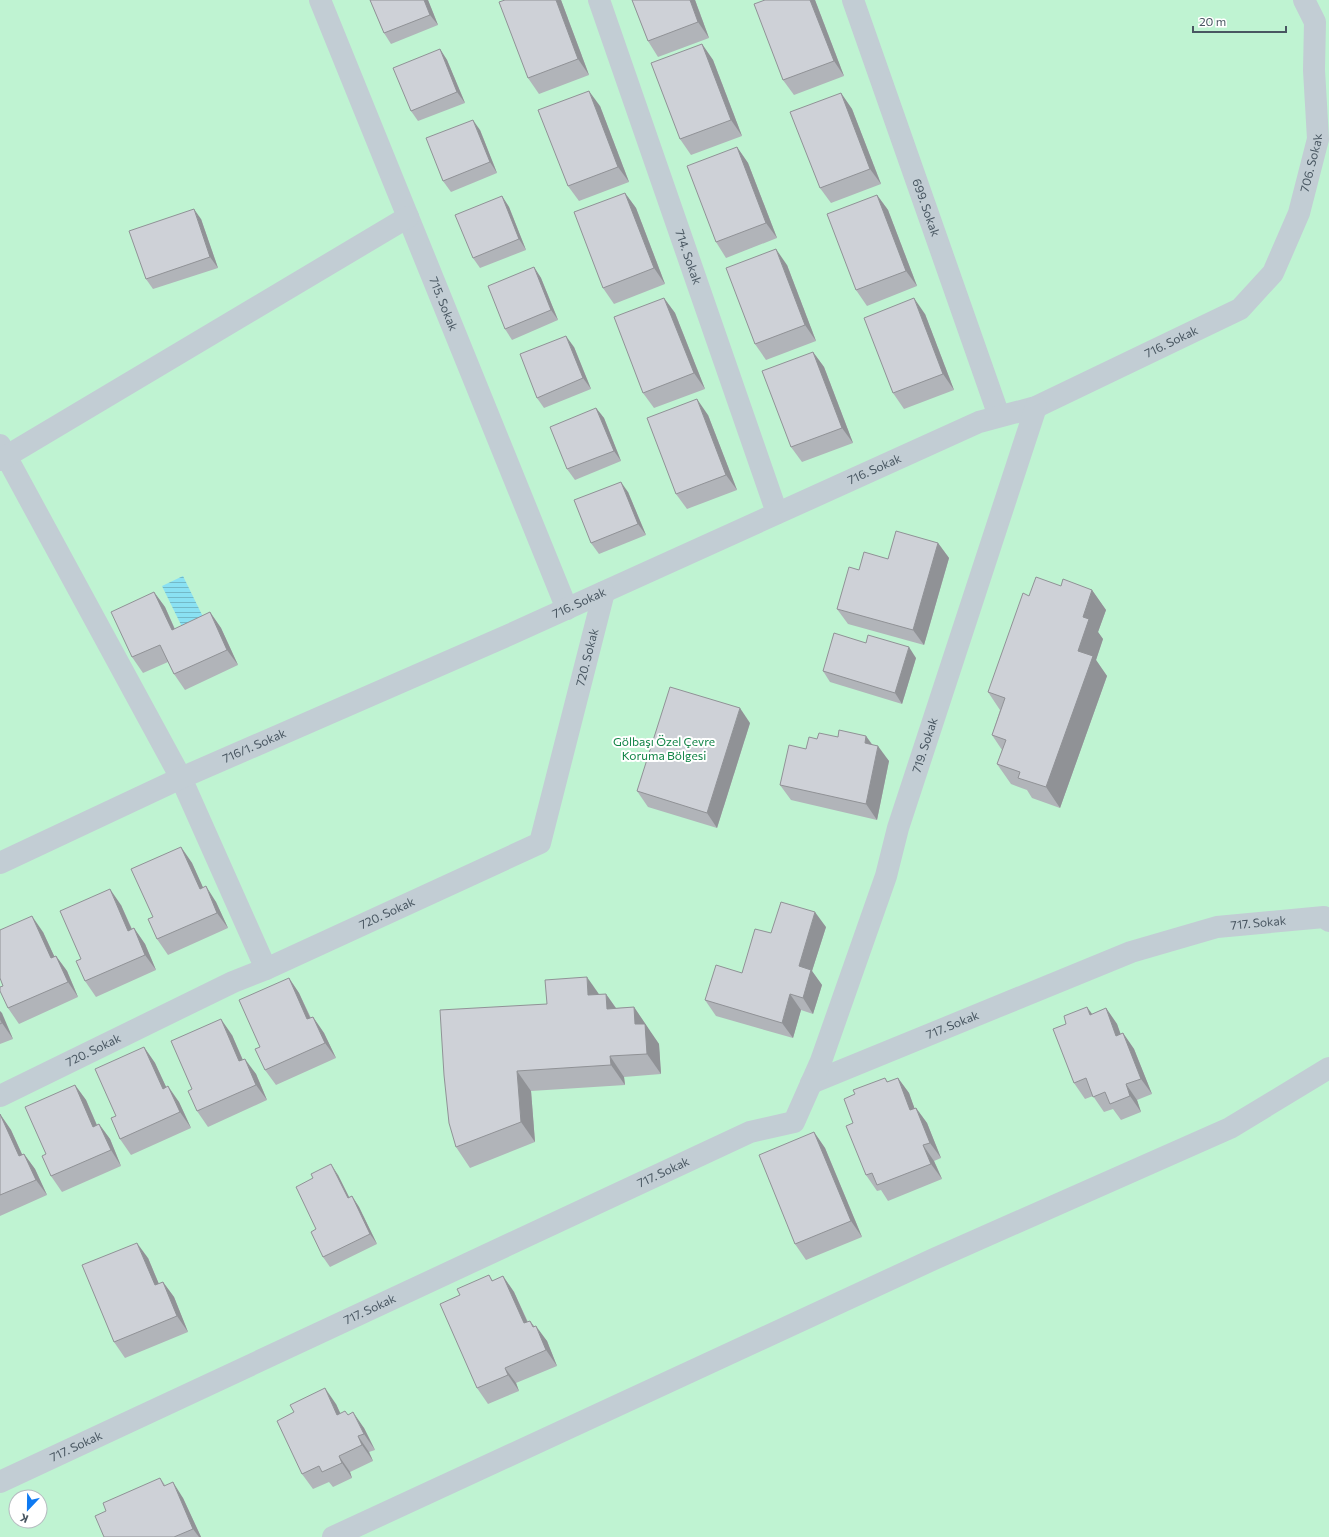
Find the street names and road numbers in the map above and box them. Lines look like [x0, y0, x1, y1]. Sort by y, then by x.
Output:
street label: 706. Sokak [1297, 133, 1324, 193]
street label: 699. Sokak [910, 177, 944, 238]
street label: 714. Sokak [673, 227, 705, 286]
street label: 715. Sokak [427, 275, 462, 333]
street label: 716. Sokak [1142, 322, 1200, 360]
street label: 716. Sokak [845, 450, 903, 487]
street label: 716. Sokak [550, 584, 608, 620]
street label: 720. Sokak [572, 626, 601, 688]
street label: 719. Sokak [909, 715, 940, 774]
street label: 716/1. Sokak [220, 725, 288, 765]
street label: 720. Sokak [357, 894, 417, 931]
street label: 717. Sokak [1230, 913, 1287, 932]
street label: 717. Sokak [924, 1007, 981, 1041]
street label: 720. Sokak [63, 1030, 123, 1069]
street label: 717. Sokak [635, 1153, 692, 1190]
street label: 717. Sokak [341, 1290, 398, 1327]
street label: 717. Sokak [47, 1427, 104, 1464]

